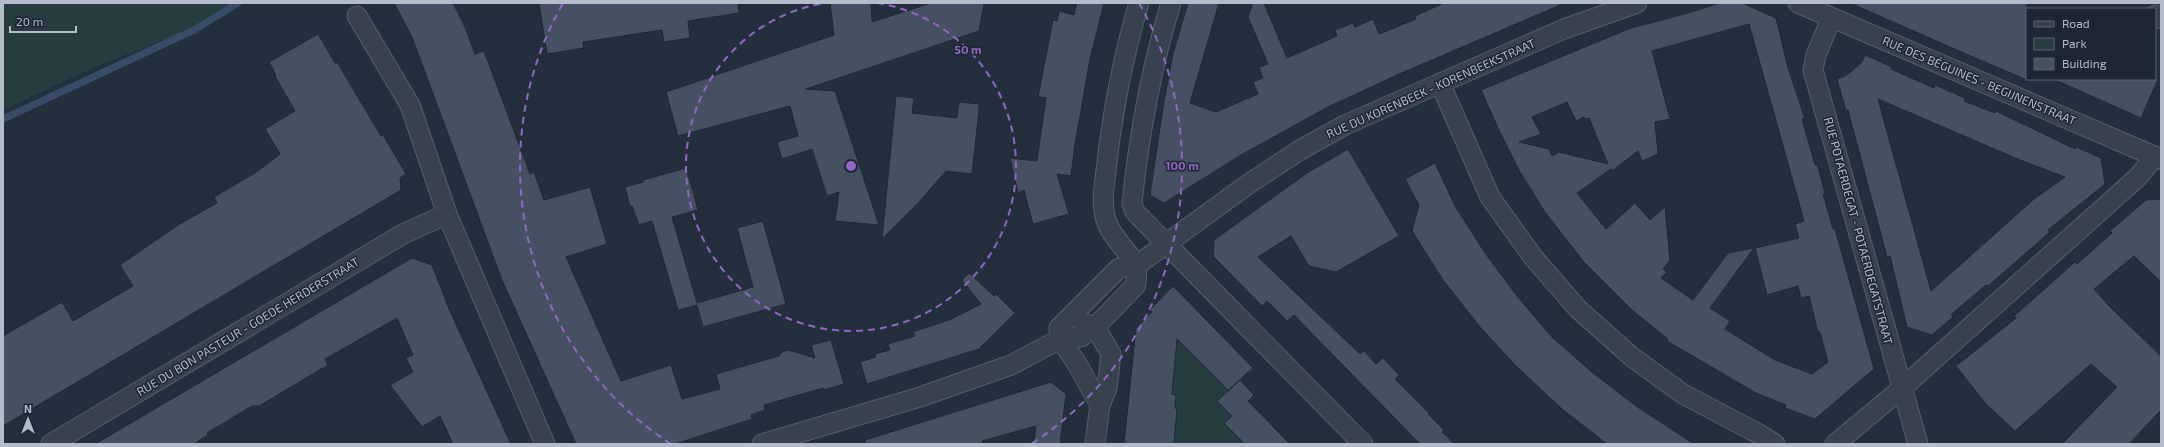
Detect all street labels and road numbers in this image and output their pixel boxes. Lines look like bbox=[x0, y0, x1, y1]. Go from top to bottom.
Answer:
street label: RUE DES BÉGUINES - BEGIJNENSTRAAT bbox=[1880, 33, 2078, 127]
street label: RUE DU KORENBEEK - KORENBEEKSTRAAT bbox=[1324, 35, 1537, 141]
street label: RUE POTAERDEGAT - POTAERDEGATSTRAAT bbox=[1822, 115, 1896, 346]
street label: RUE DU BON PASTEUR - GOEDE HERDERSTRAAT bbox=[134, 254, 361, 398]

